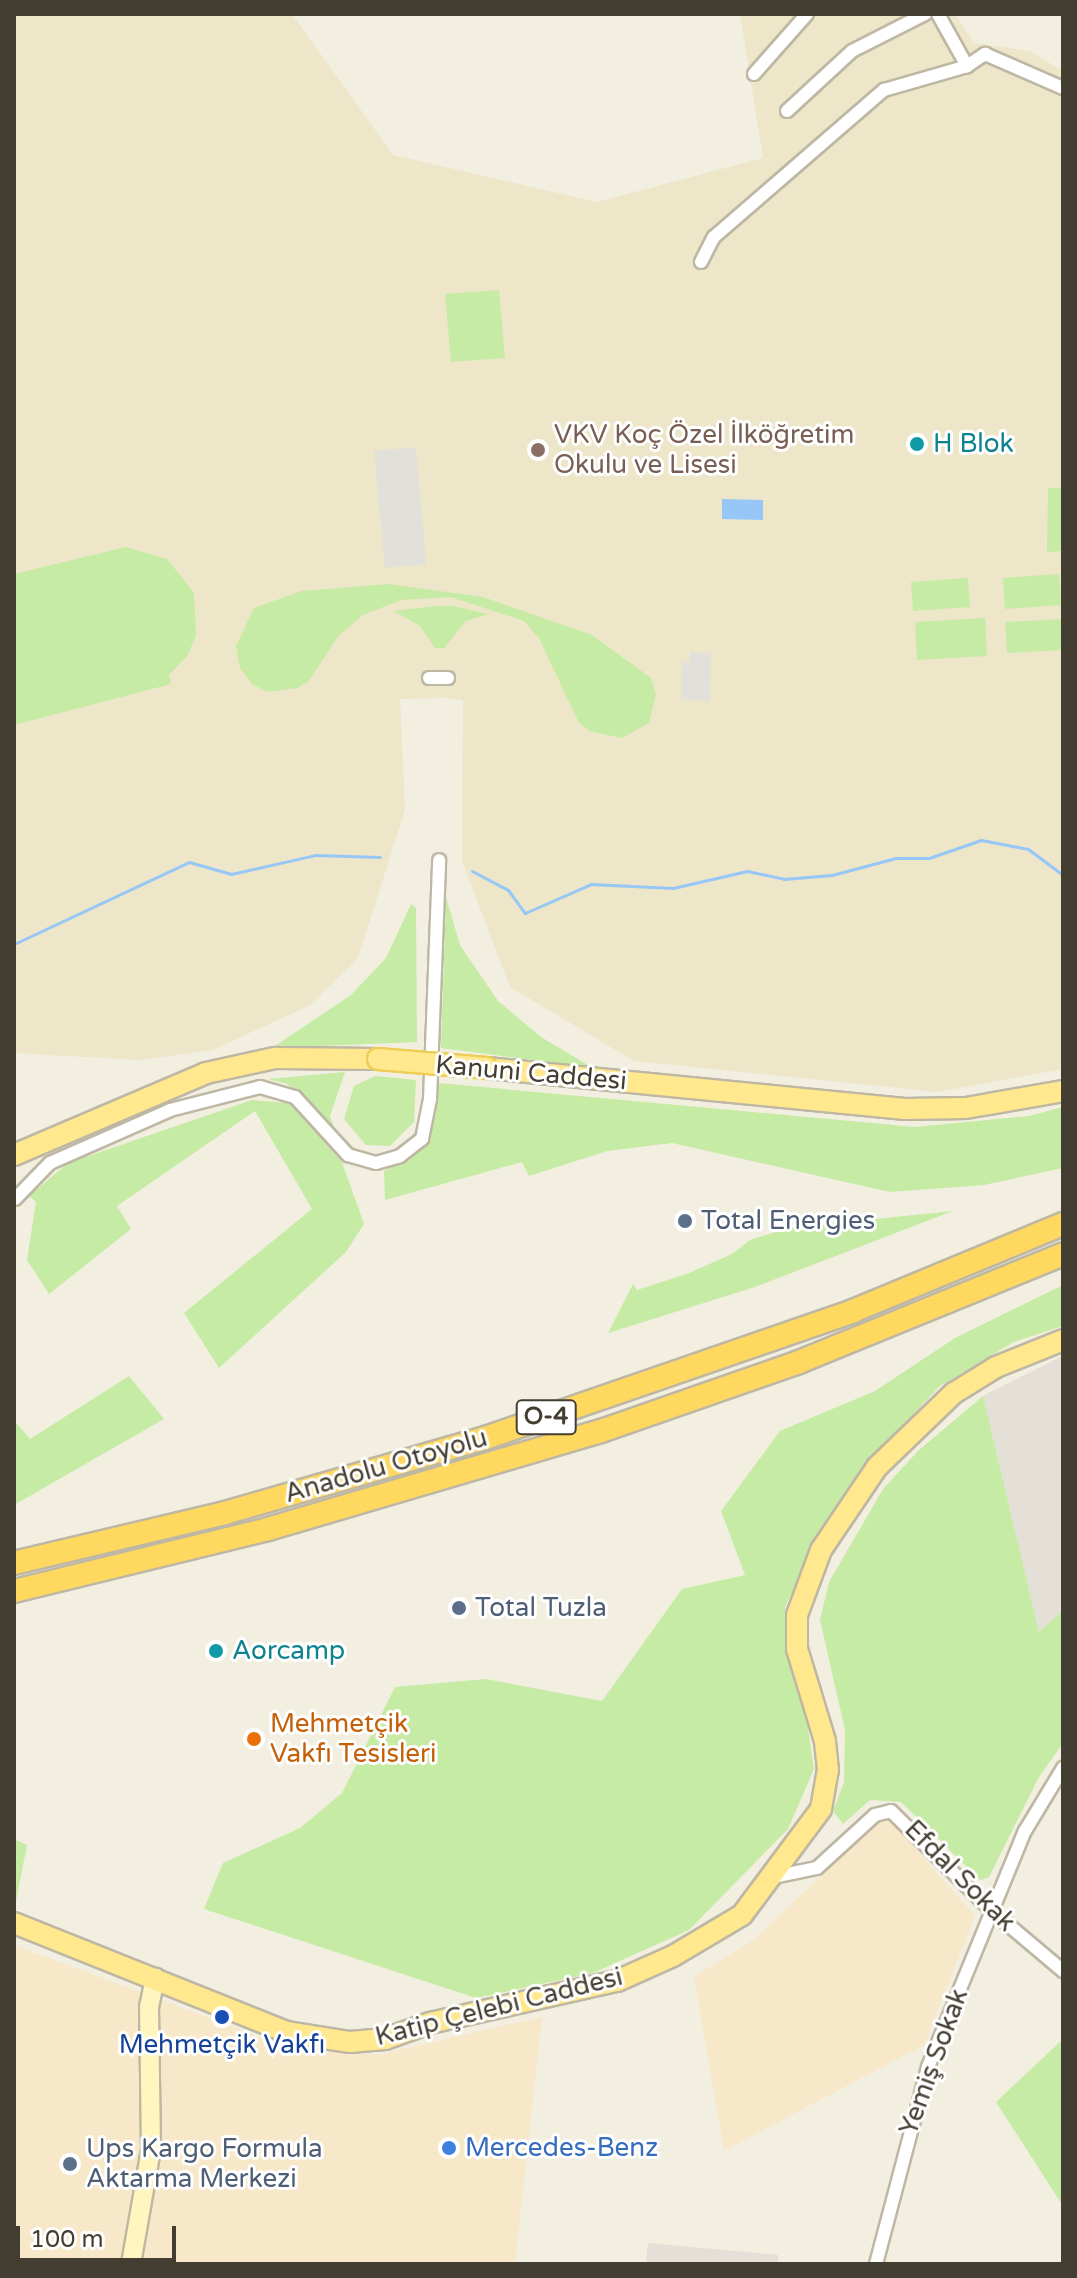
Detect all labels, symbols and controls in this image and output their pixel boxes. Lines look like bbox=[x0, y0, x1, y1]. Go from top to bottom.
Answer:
place label: VKV Koç Özel İlköğretim Okulu ve Lisesi bbox=[554, 419, 854, 480]
place label: H Blok bbox=[933, 428, 1014, 460]
marker: H Blok bbox=[908, 435, 926, 453]
marker: VKV Koç Özel İlköğretim Okulu ve Lisesi bbox=[529, 441, 547, 459]
street label: Kanuni Caddesi bbox=[434, 1049, 628, 1097]
place label: Total Energies bbox=[701, 1205, 875, 1237]
marker: Total Energies bbox=[676, 1212, 694, 1230]
road number: O-4 bbox=[514, 1397, 578, 1437]
street label: Anadolu Otoyolu bbox=[281, 1422, 491, 1510]
place label: Total Tuzla bbox=[475, 1592, 607, 1624]
marker: Total Tuzla bbox=[450, 1599, 468, 1617]
place label: Aorcamp bbox=[232, 1635, 345, 1667]
marker: Aorcamp bbox=[207, 1642, 225, 1660]
place label: Mehmetçik Vakfı Tesisleri bbox=[270, 1708, 437, 1770]
marker: Mehmetçik Vakfı Tesisleri bbox=[245, 1730, 263, 1748]
street label: Efdal Sokak bbox=[898, 1814, 1022, 1938]
street label: Katip Çelebi Caddesi bbox=[372, 1961, 626, 2053]
street label: Yemiş Sokak bbox=[893, 1985, 975, 2139]
marker: Mehmetçik Vakfı bbox=[213, 2008, 231, 2026]
place label: Mehmetçik Vakfı bbox=[119, 2029, 325, 2061]
place label: Mercedes-Benz bbox=[465, 2132, 658, 2164]
place label: Ups Kargo Formula Aktarma Merkezi bbox=[86, 2133, 323, 2194]
marker: Mercedes-Benz bbox=[440, 2139, 458, 2157]
marker: Ups Kargo Formula Aktarma Merkezi bbox=[61, 2155, 79, 2173]
scale bar bbox=[20, 2210, 180, 2260]
text: 100 m bbox=[30, 2225, 104, 2254]

